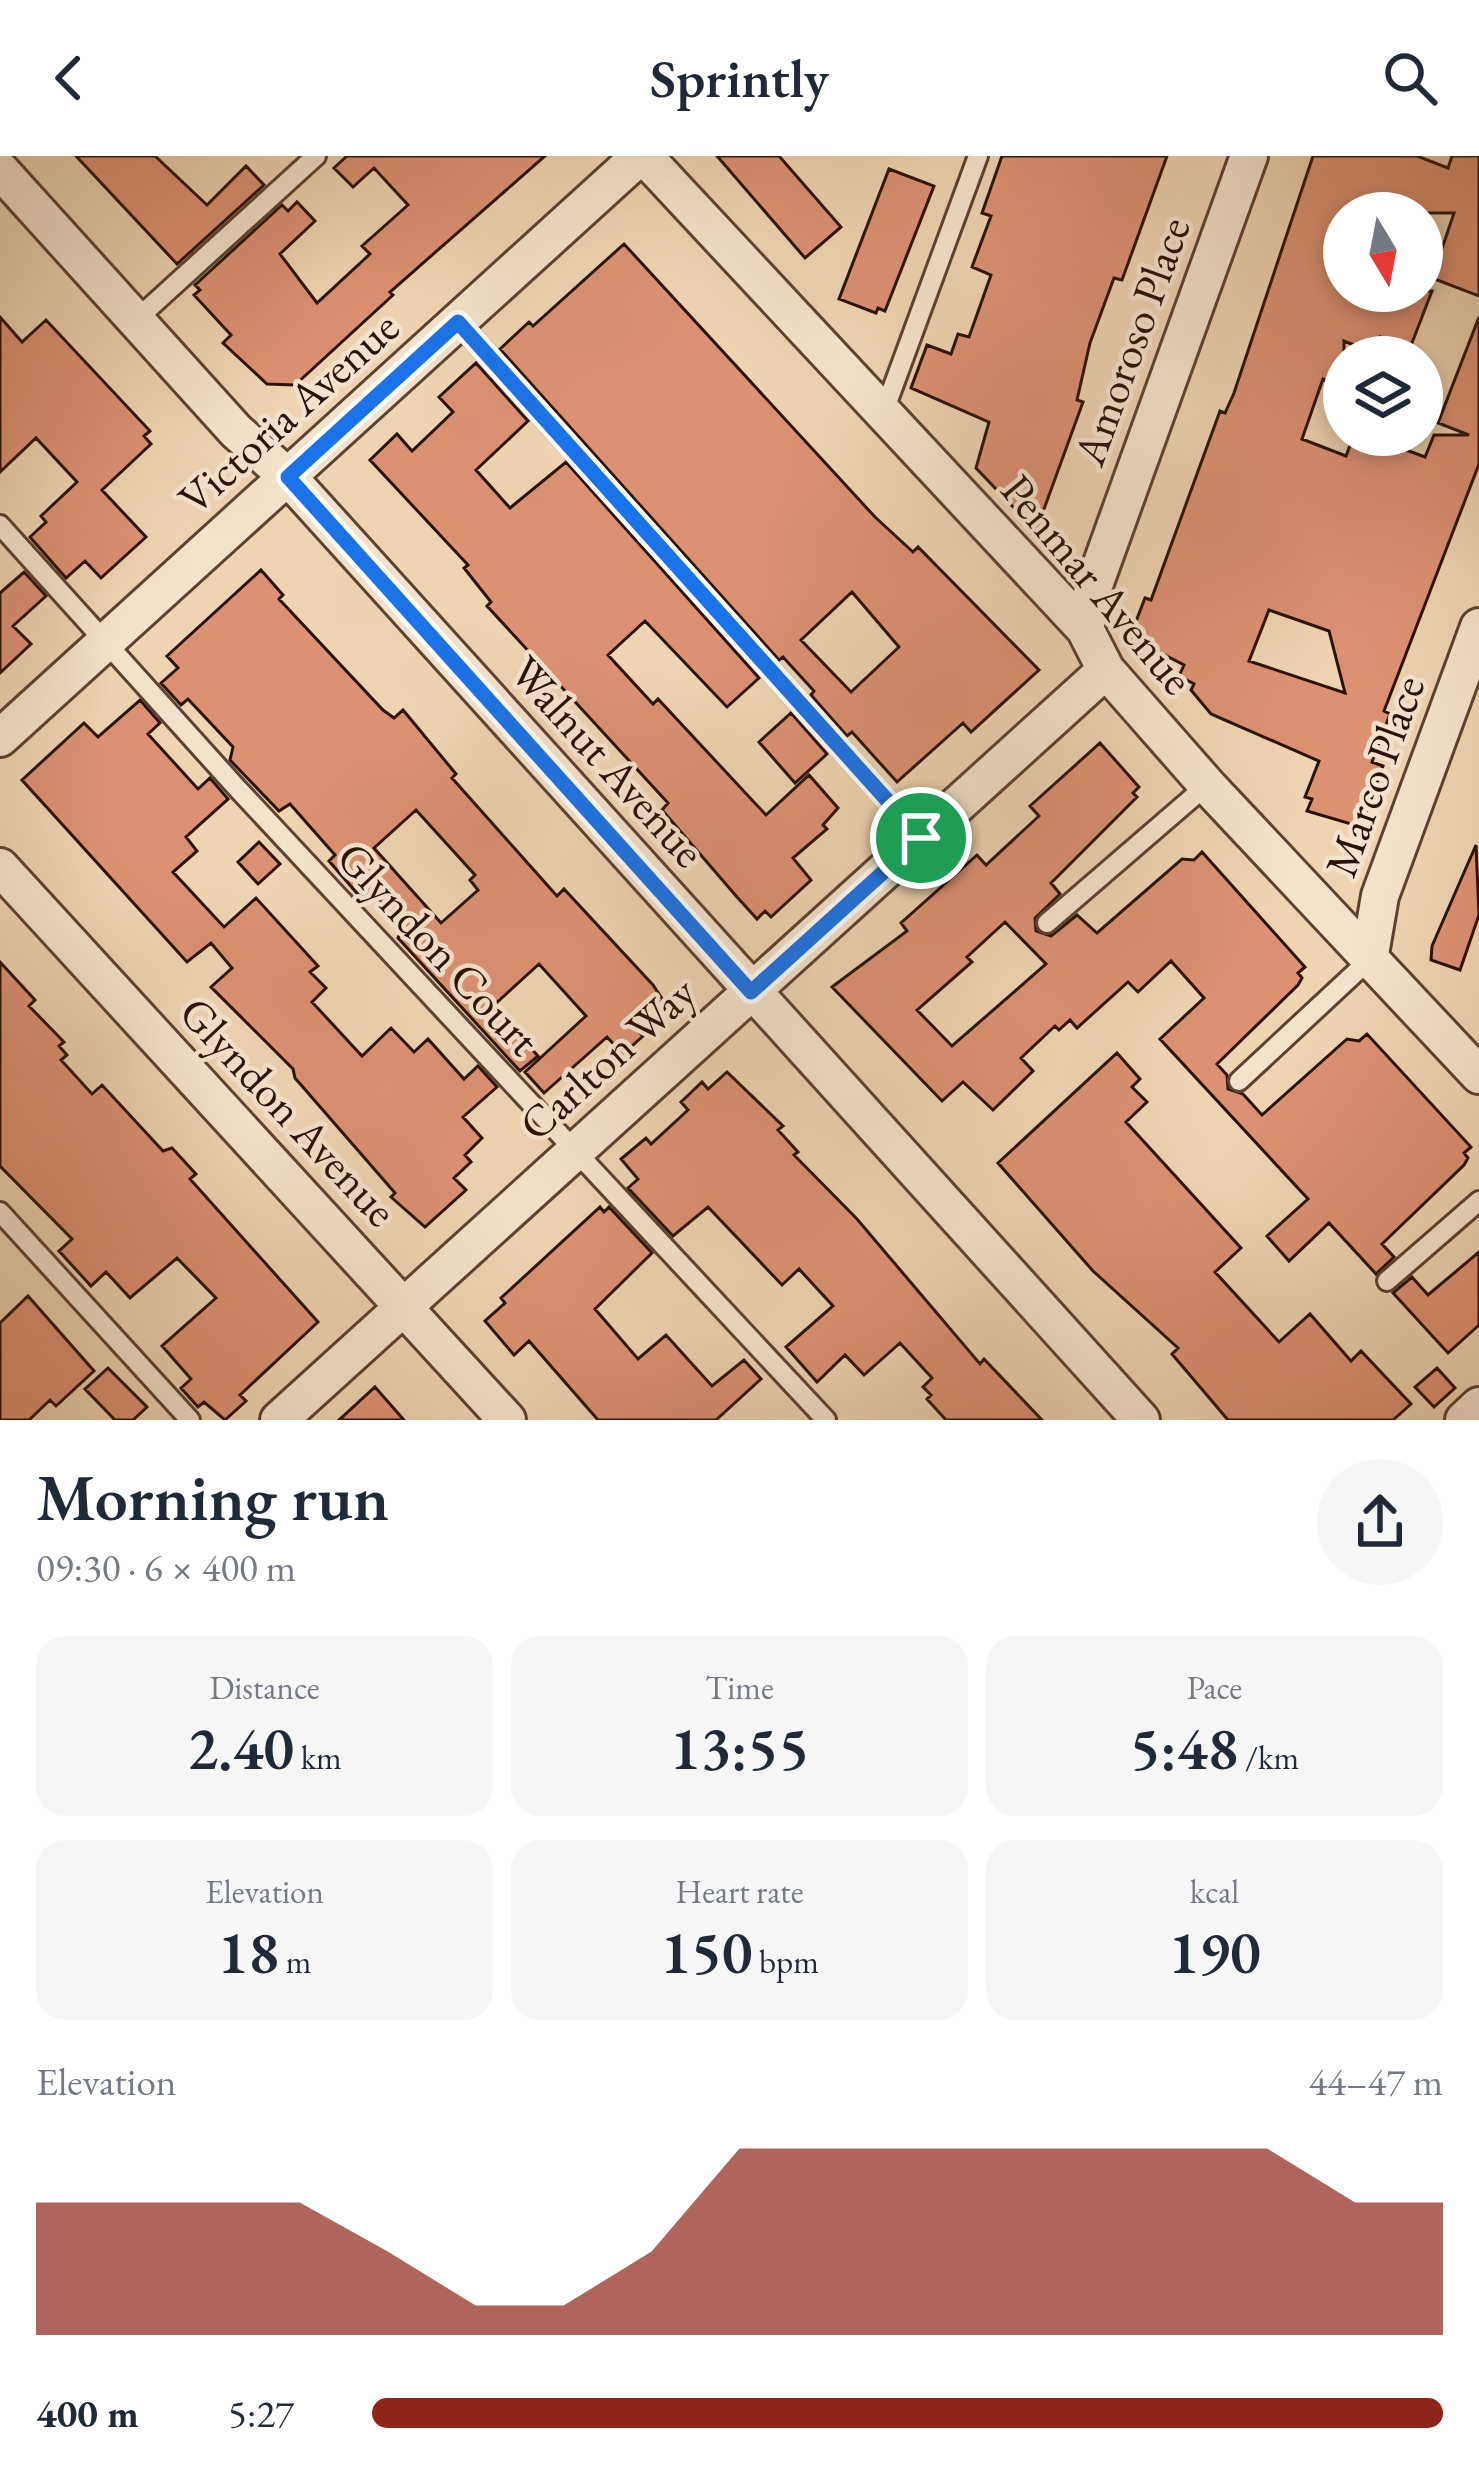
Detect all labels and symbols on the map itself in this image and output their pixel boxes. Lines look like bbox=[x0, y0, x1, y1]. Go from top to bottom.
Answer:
north arrow bbox=[1323, 192, 1443, 312]
street label: Amoroso Place bbox=[1059, 209, 1203, 474]
street label: Victoria Avenue bbox=[166, 298, 410, 526]
street label: Penmar Avenue bbox=[989, 462, 1207, 706]
street label: Walnut Avenue bbox=[498, 643, 718, 879]
street label: Marco Place bbox=[1311, 667, 1437, 885]
pin bbox=[870, 787, 972, 889]
street label: Glyndon Court bbox=[325, 829, 553, 1067]
street label: Carlton Way bbox=[506, 963, 708, 1153]
street label: Glyndon Avenue bbox=[168, 984, 410, 1238]

